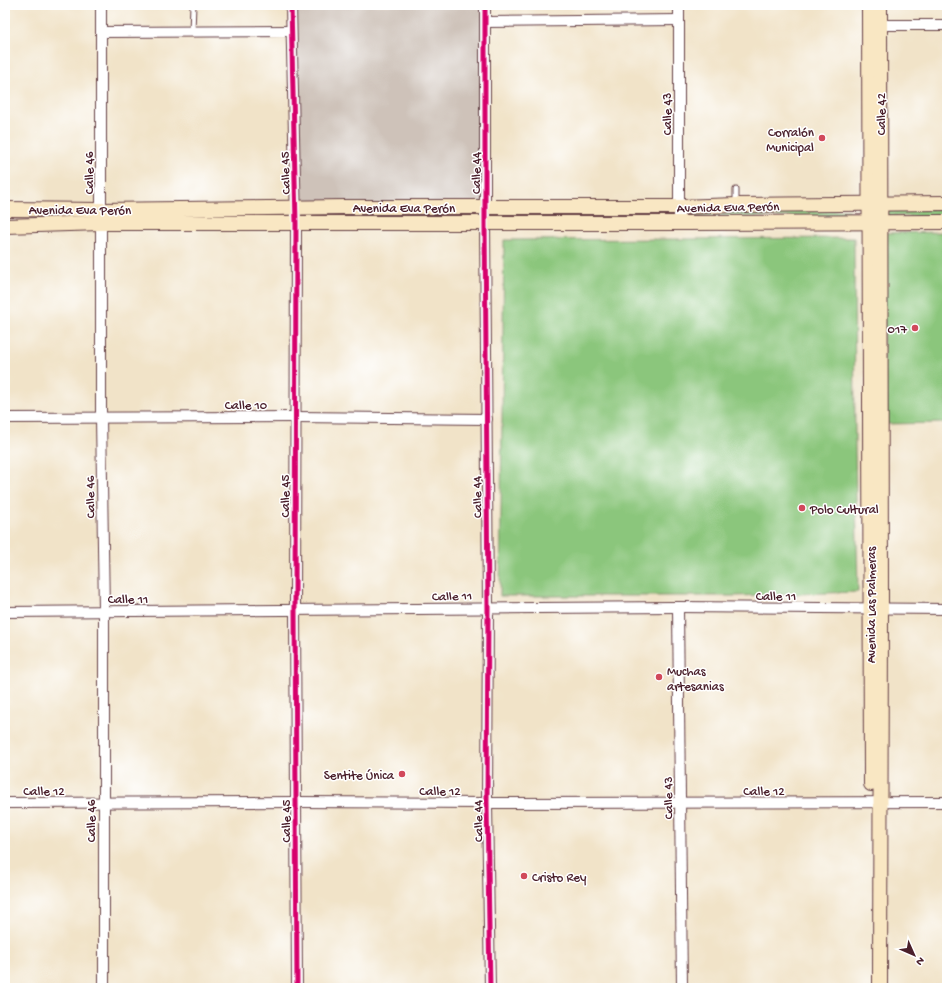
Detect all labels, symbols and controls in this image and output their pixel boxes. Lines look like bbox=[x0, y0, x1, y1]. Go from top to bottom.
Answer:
street label: Calle 43 bbox=[661, 92, 676, 135]
street label: Calle 42 bbox=[875, 92, 890, 135]
place label: Corralón Municipal bbox=[766, 126, 815, 156]
marker: Corralón Municipal bbox=[817, 133, 827, 143]
street label: Calle 46 bbox=[83, 151, 98, 194]
street label: Calle 45 bbox=[278, 151, 295, 195]
street label: Calle 44 bbox=[470, 152, 485, 194]
street label: Avenida Eva Perón bbox=[677, 200, 780, 217]
street label: Avenida Eva Perón bbox=[353, 202, 456, 217]
street label: Avenida Eva Perón bbox=[29, 204, 132, 219]
place label: 017 bbox=[888, 323, 908, 338]
marker: 017 bbox=[910, 323, 920, 333]
street label: Calle 10 bbox=[225, 399, 268, 414]
street label: Calle 45 bbox=[279, 474, 294, 517]
street label: Calle 46 bbox=[84, 475, 99, 518]
street label: Calle 44 bbox=[471, 476, 486, 518]
marker: Polo Cultural bbox=[797, 503, 807, 513]
place label: Polo Cultural bbox=[809, 503, 879, 518]
street label: Avenida Las Palmeras bbox=[865, 545, 880, 663]
street label: Calle 11 bbox=[432, 590, 472, 605]
street label: Calle 11 bbox=[756, 590, 796, 605]
street label: Calle 11 bbox=[108, 593, 148, 608]
place label: Muchas artesanias bbox=[667, 665, 725, 695]
marker: Muchas artesanias bbox=[654, 672, 664, 682]
place label: Sentite Única bbox=[324, 769, 395, 784]
marker: Sentite Única bbox=[397, 769, 407, 779]
street label: Calle 43 bbox=[662, 776, 677, 819]
street label: Calle 12 bbox=[23, 785, 65, 800]
street label: Calle 12 bbox=[419, 785, 461, 800]
street label: Calle 12 bbox=[743, 785, 785, 800]
street label: Calle 46 bbox=[85, 799, 100, 842]
street label: Calle 45 bbox=[280, 799, 295, 842]
street label: Calle 44 bbox=[472, 800, 487, 842]
marker: Cristo Rey bbox=[519, 871, 529, 881]
place label: Cristo Rey bbox=[532, 871, 587, 886]
north arrow bbox=[894, 935, 934, 975]
text: N bbox=[913, 954, 926, 967]

